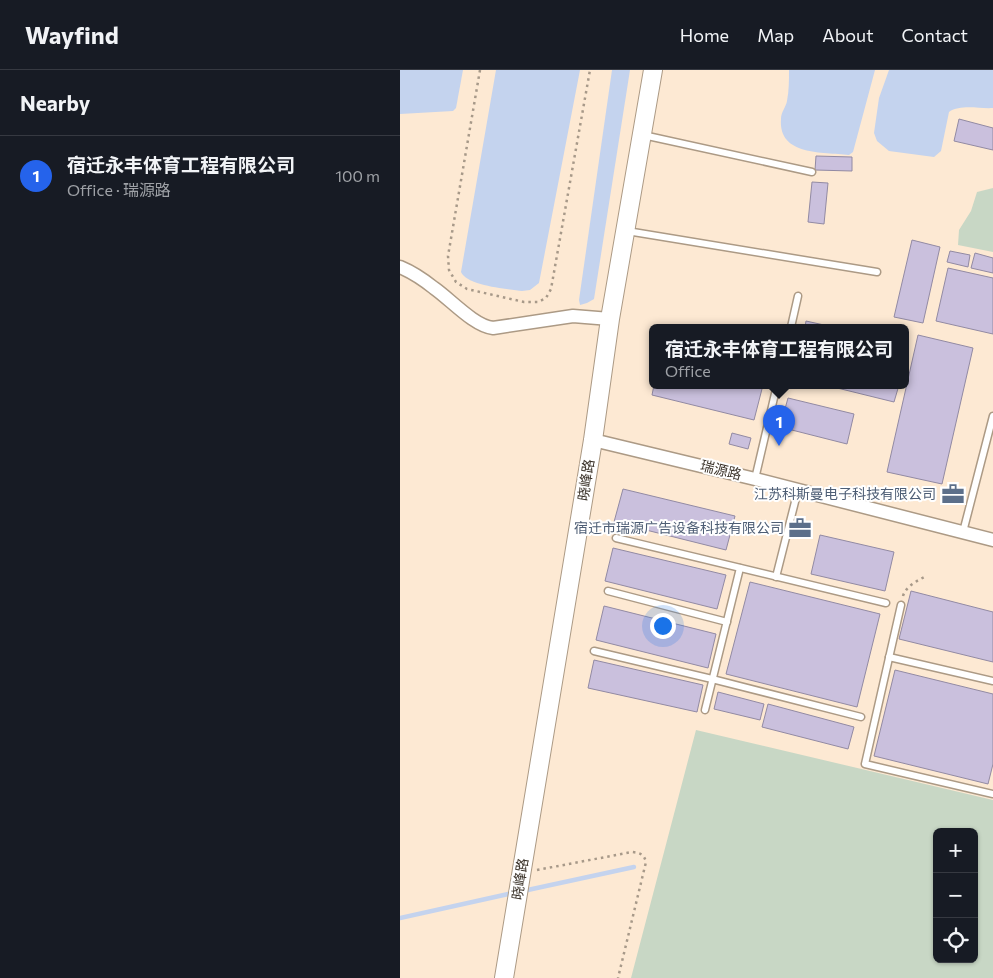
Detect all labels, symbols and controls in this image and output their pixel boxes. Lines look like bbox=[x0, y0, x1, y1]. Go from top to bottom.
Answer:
text: Wayfind bbox=[25, 20, 119, 49]
text: Home bbox=[680, 24, 729, 46]
text: Map bbox=[757, 24, 794, 46]
text: About bbox=[822, 24, 874, 46]
text: Contact bbox=[902, 24, 968, 46]
text: Nearby bbox=[20, 90, 90, 115]
text: 宿迁永丰体育工程有限公司 bbox=[67, 153, 295, 176]
text: 1 bbox=[32, 166, 40, 185]
text: 100 m bbox=[335, 166, 380, 185]
text: Office · 瑞源路 bbox=[67, 180, 171, 199]
popup bbox=[649, 324, 909, 389]
text: 宿迁永丰体育工程有限公司 bbox=[665, 337, 893, 360]
text: Office bbox=[665, 361, 711, 380]
pin: 1 bbox=[763, 405, 795, 446]
street label: 瑞源路 bbox=[699, 456, 744, 483]
street label: 晓峰路 bbox=[574, 458, 597, 502]
office icon: 江苏科斯曼电子科技有限公司 bbox=[940, 481, 966, 507]
place label: 江苏科斯曼电子科技有限公司 bbox=[754, 485, 936, 502]
office icon: 宿迁市瑞源广告设备科技有限公司 bbox=[787, 515, 813, 541]
place label: 宿迁市瑞源广告设备科技有限公司 bbox=[574, 519, 784, 536]
your location bbox=[650, 613, 676, 639]
map controls bbox=[933, 828, 978, 963]
button: + bbox=[933, 828, 978, 873]
street label: 晓峰路 bbox=[508, 857, 531, 901]
button: − bbox=[933, 873, 978, 918]
button: locate bbox=[933, 918, 978, 963]

